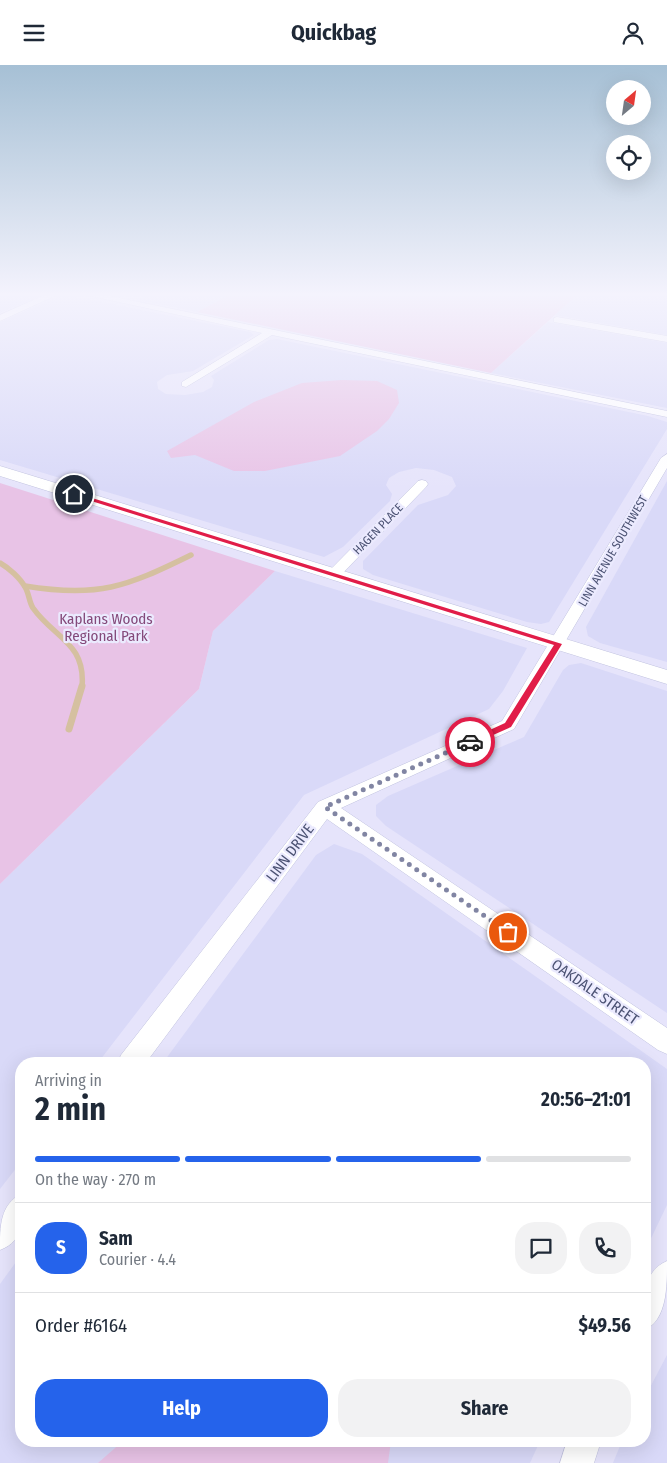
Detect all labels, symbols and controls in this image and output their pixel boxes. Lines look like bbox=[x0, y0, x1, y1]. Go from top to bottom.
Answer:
icon: menu bbox=[20, 19, 48, 47]
text: Quickbag bbox=[291, 19, 376, 46]
icon: person bbox=[619, 19, 647, 47]
north arrow bbox=[606, 80, 651, 125]
map controls bbox=[606, 80, 651, 180]
button: locate bbox=[606, 135, 651, 180]
pin bbox=[53, 473, 95, 515]
icon: home bbox=[60, 480, 88, 508]
street label: LINN AVENUE SOUTHWEST bbox=[576, 493, 651, 609]
street label: HAGEN PLACE bbox=[350, 500, 406, 557]
park label: Kaplans Woods Regional Park bbox=[59, 610, 153, 645]
courier bbox=[445, 717, 495, 767]
icon: car bbox=[456, 728, 484, 756]
street label: LINN DRIVE bbox=[262, 821, 318, 885]
pin bbox=[487, 911, 529, 953]
icon: bag bbox=[494, 918, 522, 946]
street label: OAKDALE STREET bbox=[548, 955, 642, 1029]
text: Arriving in bbox=[35, 1071, 102, 1090]
text: 20:56–21:01 bbox=[541, 1088, 631, 1111]
text: 2 min bbox=[35, 1090, 106, 1128]
text: On the way · 270 m bbox=[35, 1170, 156, 1189]
button: chat bbox=[515, 1222, 567, 1274]
button: phone bbox=[579, 1222, 631, 1274]
text: Sam bbox=[99, 1227, 133, 1250]
text: S bbox=[56, 1236, 66, 1259]
text: Courier · 4.4 bbox=[99, 1250, 176, 1269]
text: Order #6164 bbox=[35, 1314, 127, 1337]
text: $49.56 bbox=[578, 1314, 631, 1337]
button: Help bbox=[35, 1379, 328, 1437]
button: Share bbox=[338, 1379, 631, 1437]

